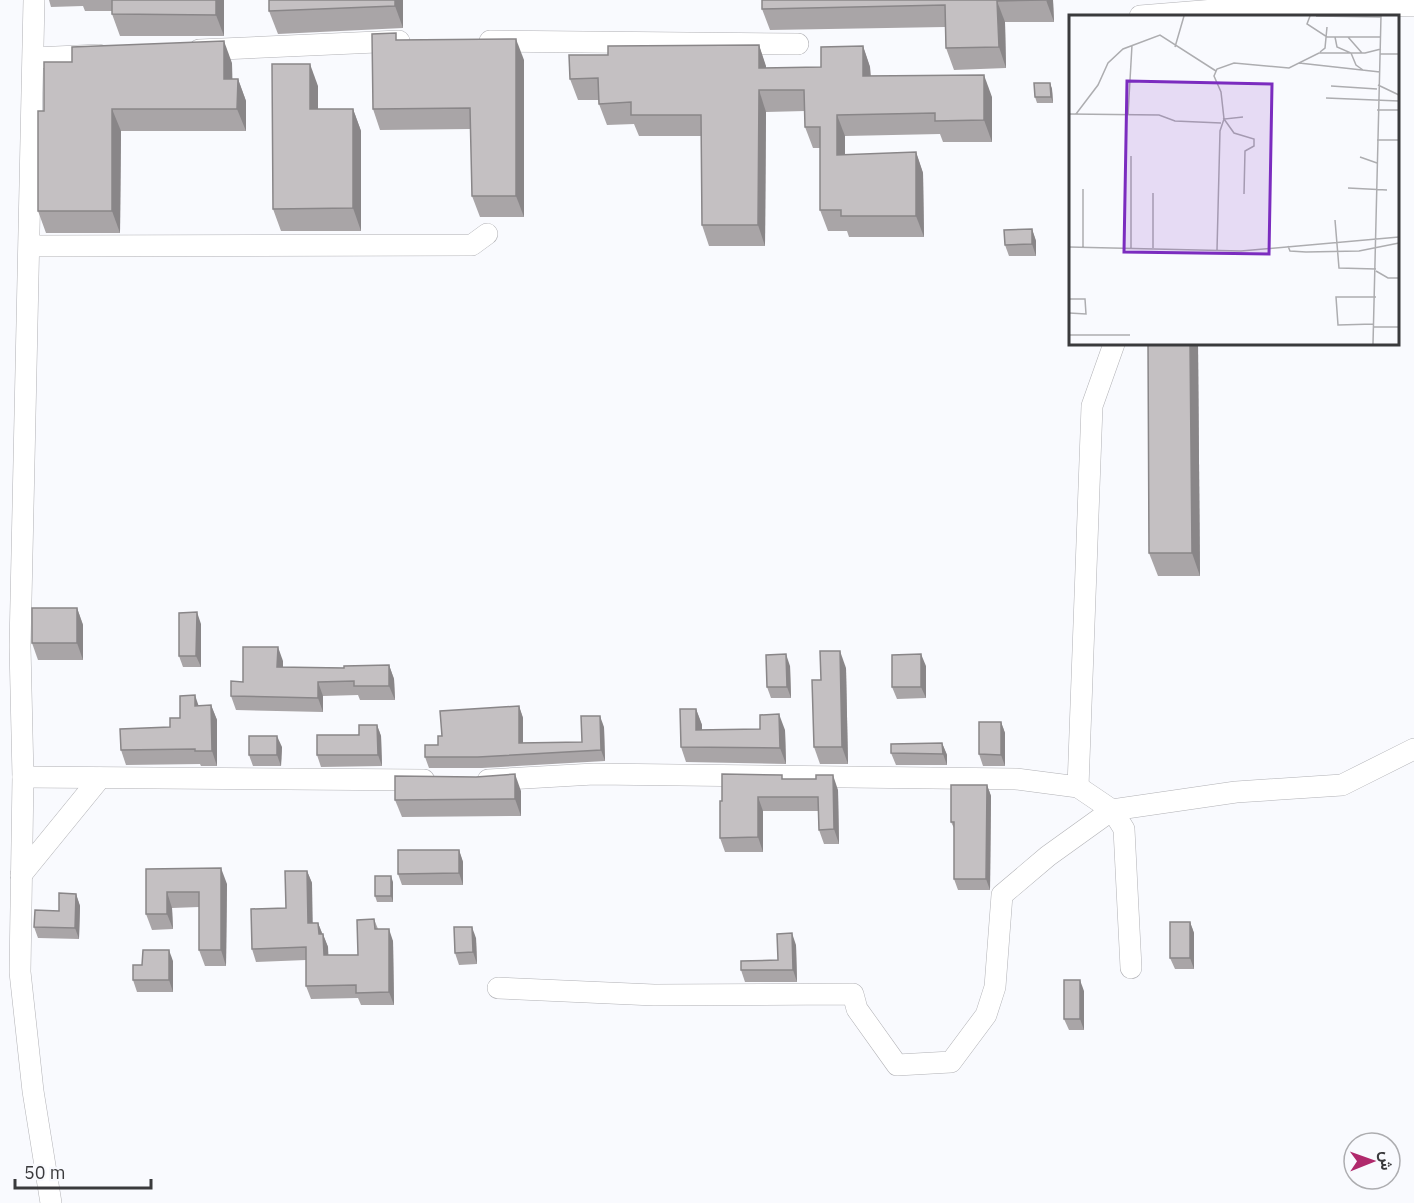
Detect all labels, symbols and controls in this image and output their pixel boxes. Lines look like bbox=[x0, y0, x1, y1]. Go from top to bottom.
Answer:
inset map bbox=[1069, 15, 1399, 345]
north arrow bbox=[1342, 1131, 1402, 1191]
text: ش bbox=[1377, 1151, 1397, 1171]
scale bar bbox=[15, 1152, 152, 1190]
text: 50 m bbox=[24, 1161, 66, 1184]

